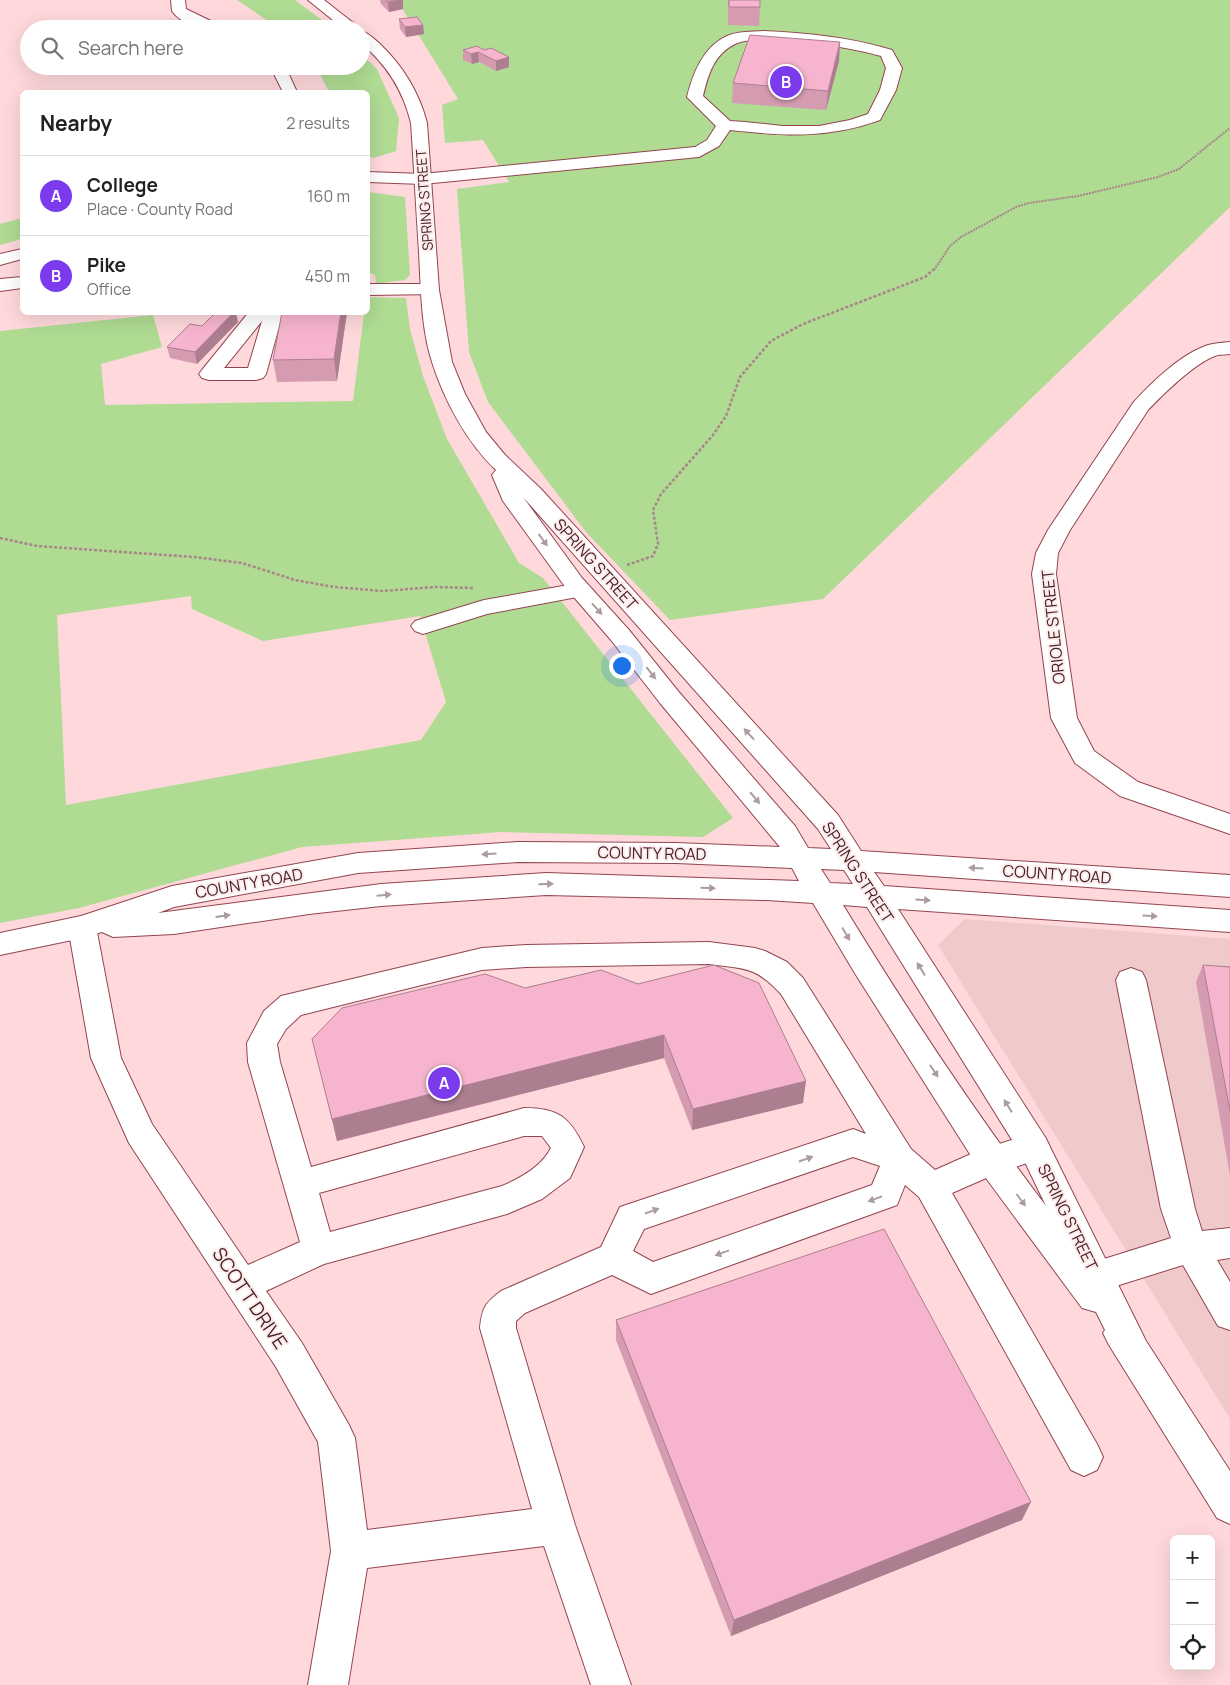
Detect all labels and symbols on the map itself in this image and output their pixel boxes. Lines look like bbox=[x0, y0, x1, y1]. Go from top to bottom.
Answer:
pin: B bbox=[770, 63, 802, 101]
street label: SPRING STREET bbox=[411, 148, 437, 251]
street label: SPRING STREET bbox=[549, 514, 643, 615]
one-way arrow bbox=[538, 533, 548, 547]
street label: ORIOLE STREET bbox=[1036, 568, 1070, 685]
one-way arrow bbox=[591, 603, 603, 615]
your location bbox=[609, 653, 635, 679]
one-way arrow bbox=[645, 666, 656, 679]
one-way arrow bbox=[743, 728, 755, 740]
one-way arrow bbox=[749, 791, 761, 803]
street label: SPRING STREET bbox=[817, 817, 899, 927]
street label: COUNTY ROAD bbox=[597, 841, 707, 865]
one-way arrow bbox=[481, 850, 497, 858]
street label: COUNTY ROAD bbox=[1002, 859, 1112, 889]
street label: COUNTY ROAD bbox=[193, 863, 305, 903]
one-way arrow bbox=[968, 864, 984, 872]
one-way arrow bbox=[538, 880, 554, 888]
one-way arrow bbox=[701, 884, 717, 892]
one-way arrow bbox=[376, 891, 392, 899]
one-way arrow bbox=[915, 896, 931, 904]
one-way arrow bbox=[215, 912, 231, 920]
one-way arrow bbox=[1142, 912, 1158, 920]
one-way arrow bbox=[842, 928, 851, 941]
one-way arrow bbox=[916, 962, 925, 975]
pin: A bbox=[428, 1064, 460, 1102]
one-way arrow bbox=[929, 1065, 939, 1078]
one-way arrow bbox=[1003, 1100, 1012, 1113]
one-way arrow bbox=[799, 1155, 814, 1163]
street label: SPRING STREET bbox=[1033, 1160, 1104, 1274]
one-way arrow bbox=[1016, 1193, 1026, 1207]
one-way arrow bbox=[867, 1195, 882, 1203]
one-way arrow bbox=[645, 1207, 660, 1214]
street label: SCOTT DRIVE bbox=[206, 1242, 294, 1354]
one-way arrow bbox=[714, 1249, 729, 1257]

